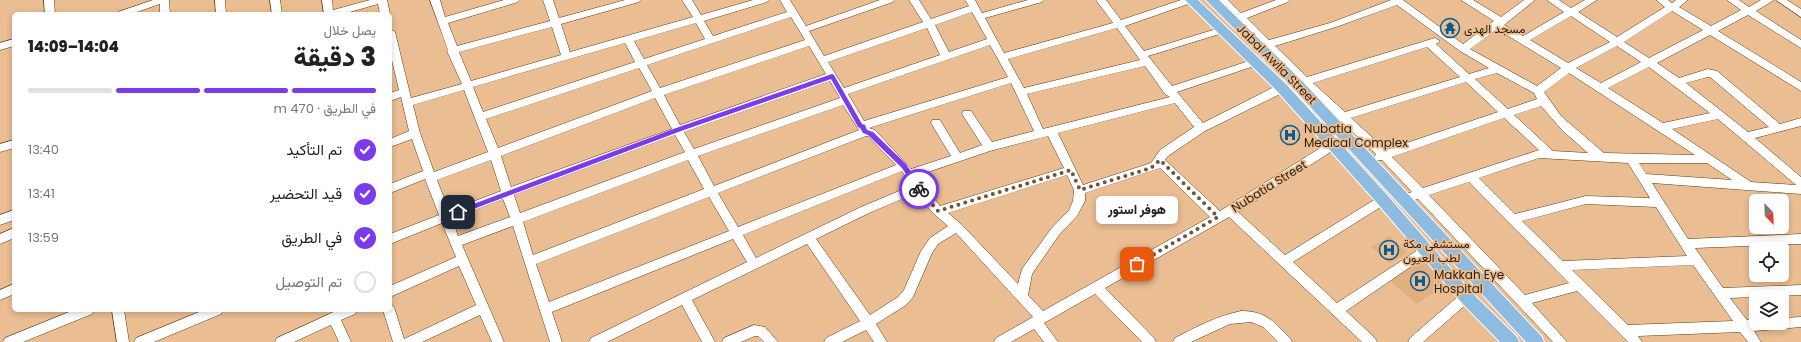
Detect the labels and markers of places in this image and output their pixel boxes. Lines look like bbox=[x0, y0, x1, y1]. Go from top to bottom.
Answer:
temple icon: مسجد الهدى bbox=[1439, 17, 1461, 39]
place label: مسجد الهدى bbox=[1464, 20, 1525, 37]
place label: Nubatia Medical Complex bbox=[1304, 120, 1408, 151]
hospital icon: Nubatia Medical Complex bbox=[1279, 124, 1301, 146]
pin bbox=[441, 195, 475, 229]
callout: هوفر استور bbox=[1096, 196, 1178, 224]
place label: مستشفى مكة لطب العيون bbox=[1403, 235, 1470, 266]
hospital icon: مستشفى مكة لطب العيون bbox=[1378, 239, 1400, 261]
pin bbox=[1120, 247, 1154, 281]
place label: Makkah Eye Hospital bbox=[1434, 266, 1504, 297]
hospital icon: Makkah Eye Hospital bbox=[1409, 270, 1431, 292]

